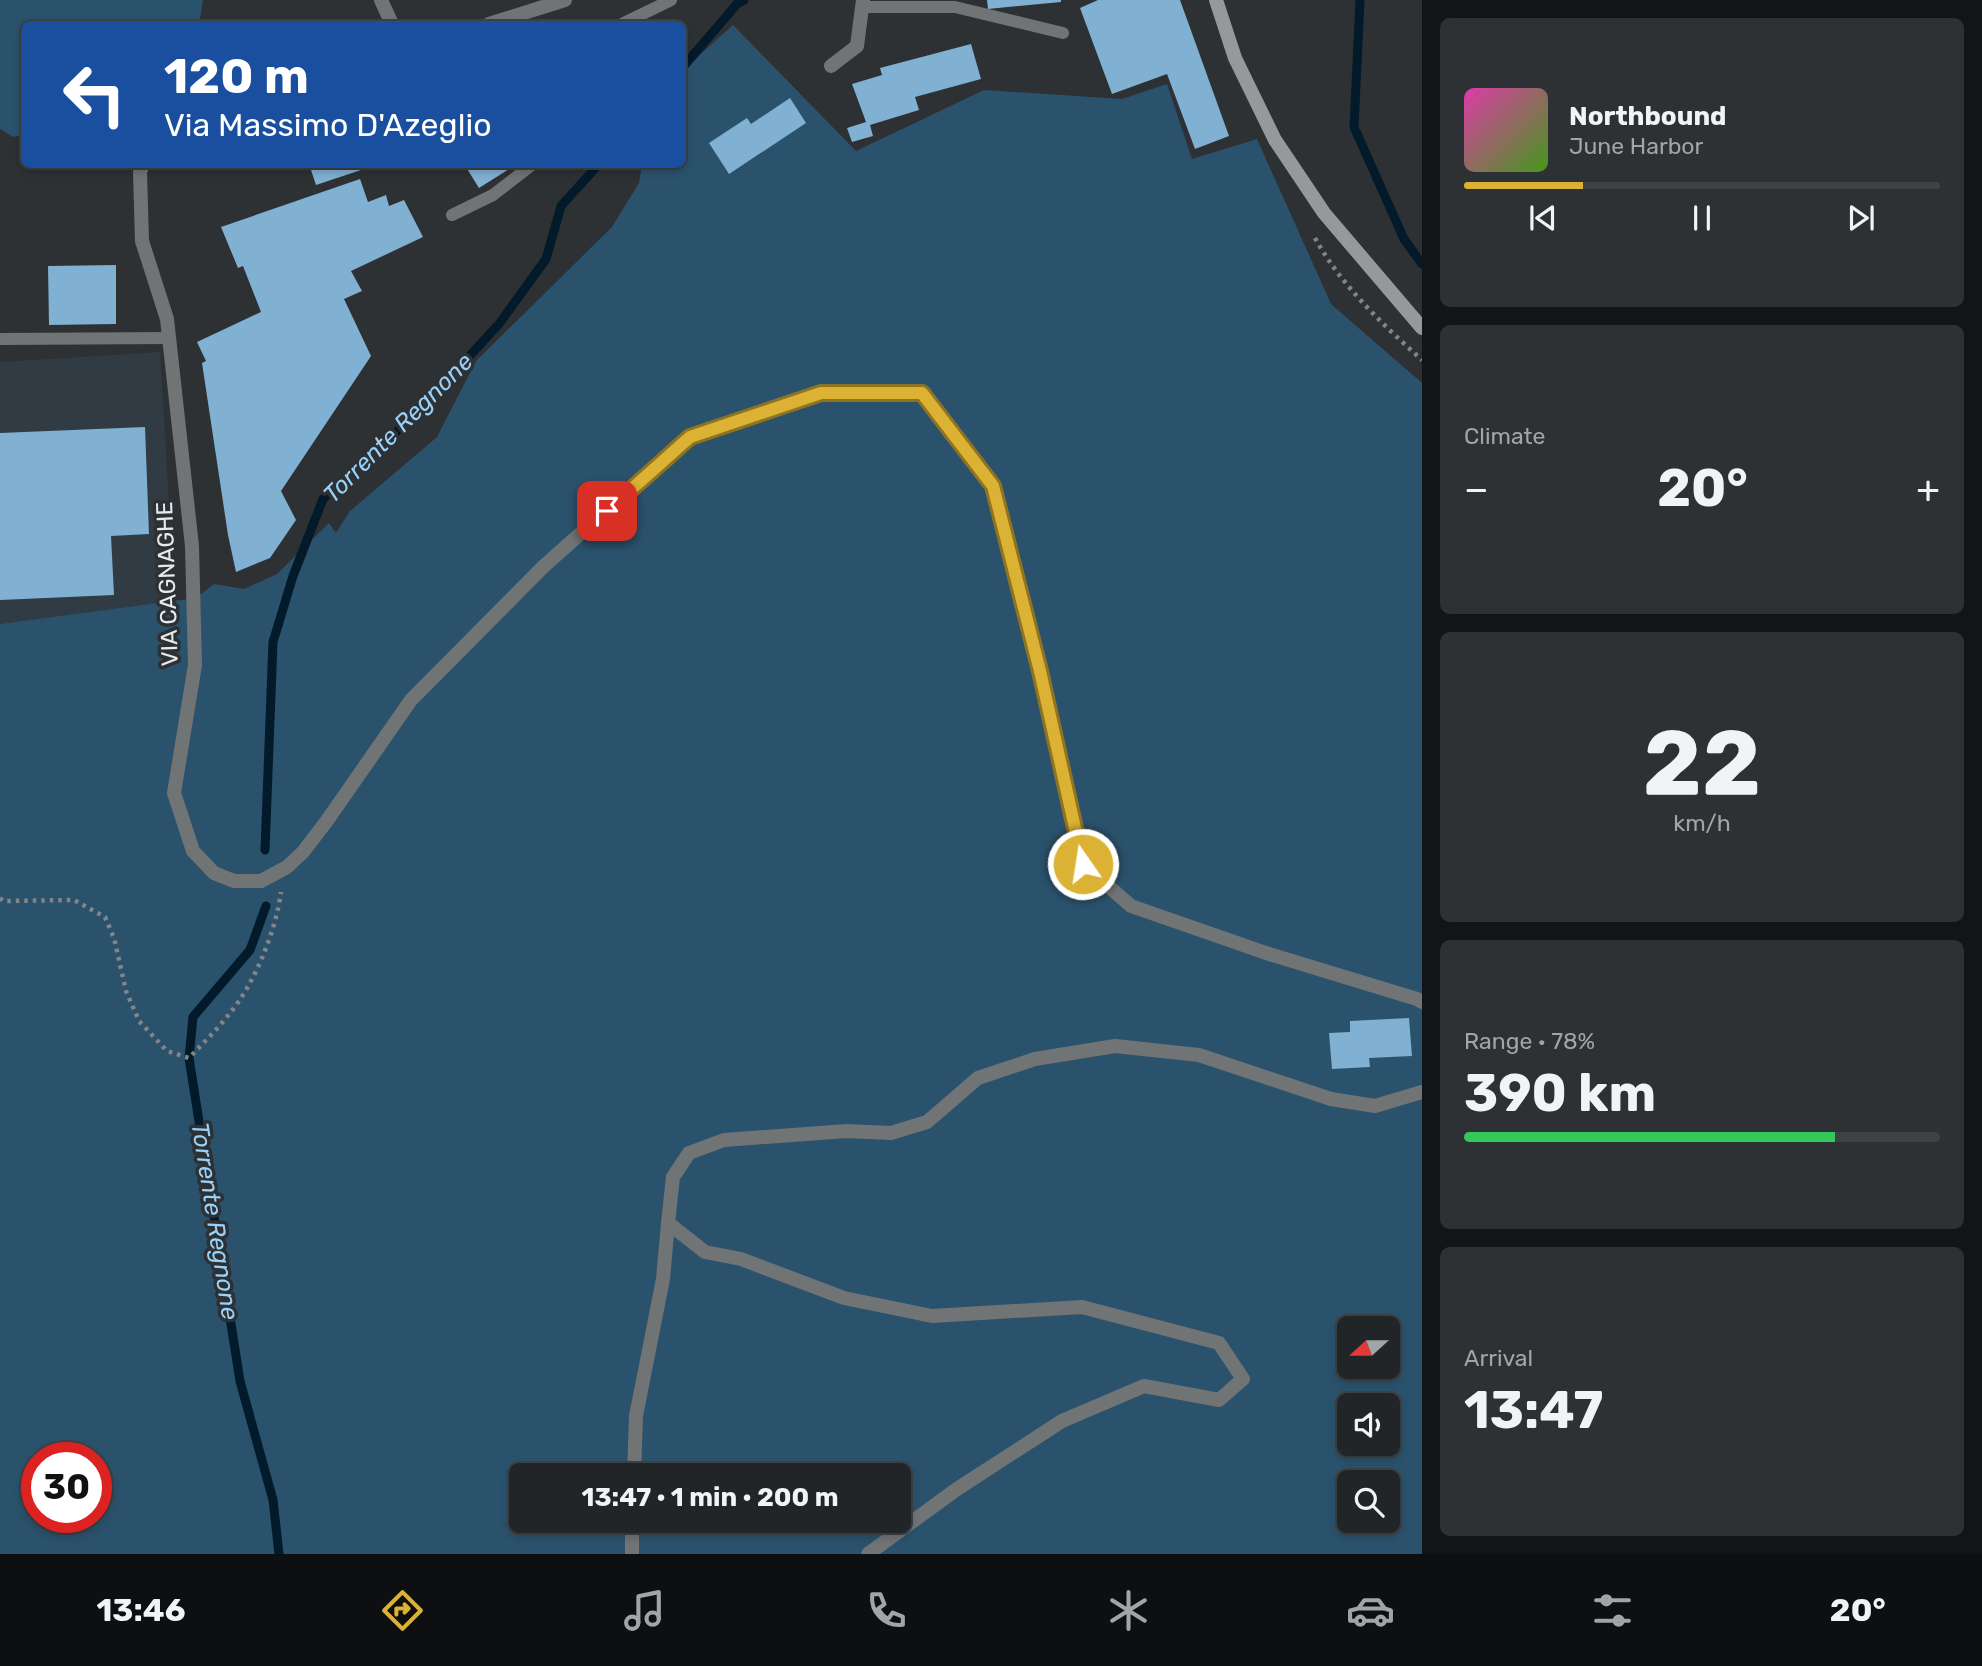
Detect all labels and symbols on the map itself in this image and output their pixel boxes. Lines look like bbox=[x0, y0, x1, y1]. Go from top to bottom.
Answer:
water label: Torrente Regnone bbox=[318, 348, 478, 508]
pin bbox=[577, 481, 637, 541]
street label: VIA CAGNAGHE bbox=[150, 501, 184, 667]
position arrow bbox=[1046, 827, 1120, 901]
water label: Torrente Regnone bbox=[186, 1120, 244, 1322]
north arrow bbox=[1337, 1316, 1400, 1379]
speed limit sign: 30 bbox=[21, 1442, 112, 1533]

